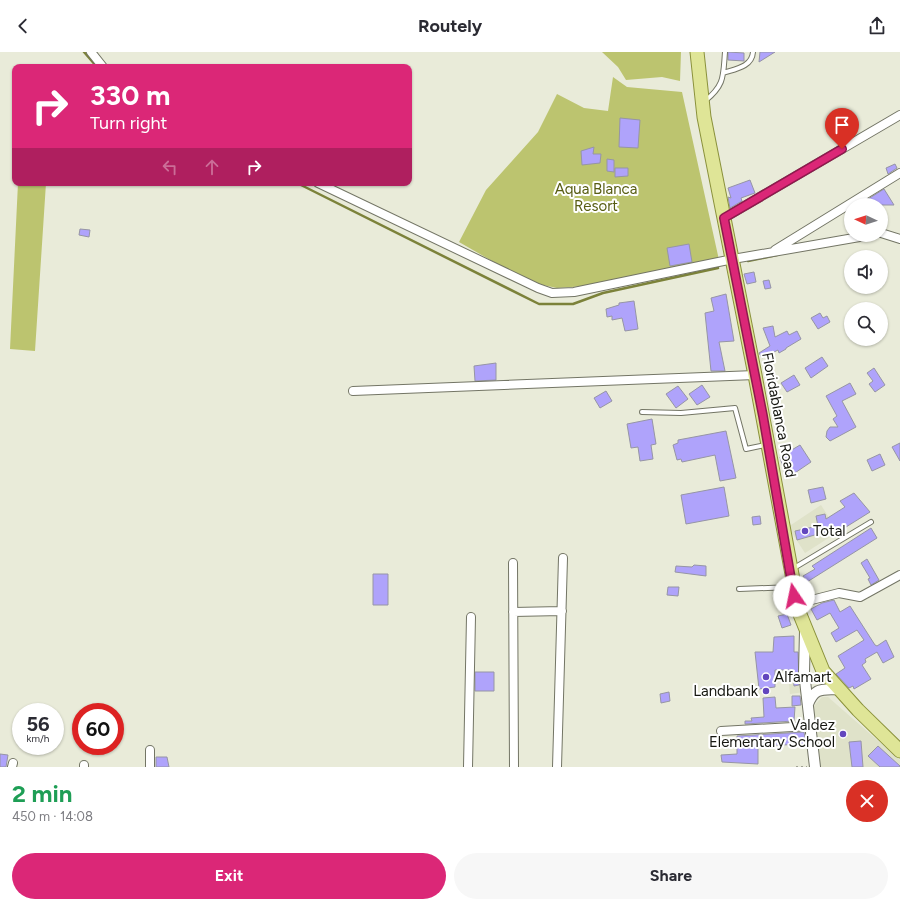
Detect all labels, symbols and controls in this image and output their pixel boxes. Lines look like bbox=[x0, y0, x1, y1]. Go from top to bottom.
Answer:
icon: back bbox=[12, 15, 34, 37]
text: Routely bbox=[418, 15, 482, 37]
icon: share bbox=[866, 15, 888, 37]
text: 330 m bbox=[90, 78, 170, 112]
icon: right bbox=[24, 80, 76, 132]
pin bbox=[825, 108, 859, 149]
text: Turn right bbox=[90, 112, 167, 134]
icon: arrive bbox=[831, 114, 853, 136]
icon: left bbox=[159, 156, 181, 178]
icon: ahead bbox=[201, 156, 223, 178]
icon: right bbox=[243, 156, 265, 178]
park label: Aqua Blanca Resort bbox=[555, 180, 637, 215]
north arrow bbox=[844, 198, 888, 242]
map controls bbox=[844, 198, 888, 346]
button: sound bbox=[844, 250, 888, 294]
button: search bbox=[844, 302, 888, 346]
street label: Floridablanca Road bbox=[758, 351, 800, 479]
place label: Total bbox=[813, 522, 846, 540]
marker: Total bbox=[800, 526, 810, 536]
position arrow bbox=[773, 575, 815, 617]
place label: Alfamart bbox=[774, 668, 832, 686]
marker: Alfamart bbox=[761, 672, 771, 682]
place label: Landbank bbox=[693, 682, 759, 700]
marker: Landbank bbox=[761, 686, 771, 696]
speed limit sign: 60 bbox=[72, 703, 124, 755]
text: 56 bbox=[26, 712, 50, 736]
place label: Valdez Elementary School bbox=[709, 716, 835, 751]
marker: Valdez Elementary School bbox=[838, 729, 848, 739]
text: km/h bbox=[27, 732, 49, 745]
text: 2 min bbox=[12, 779, 72, 808]
button: close bbox=[846, 780, 888, 822]
text: 450 m · 14:08 bbox=[12, 809, 93, 824]
button: Exit bbox=[12, 853, 446, 899]
button: Share bbox=[454, 853, 888, 899]

